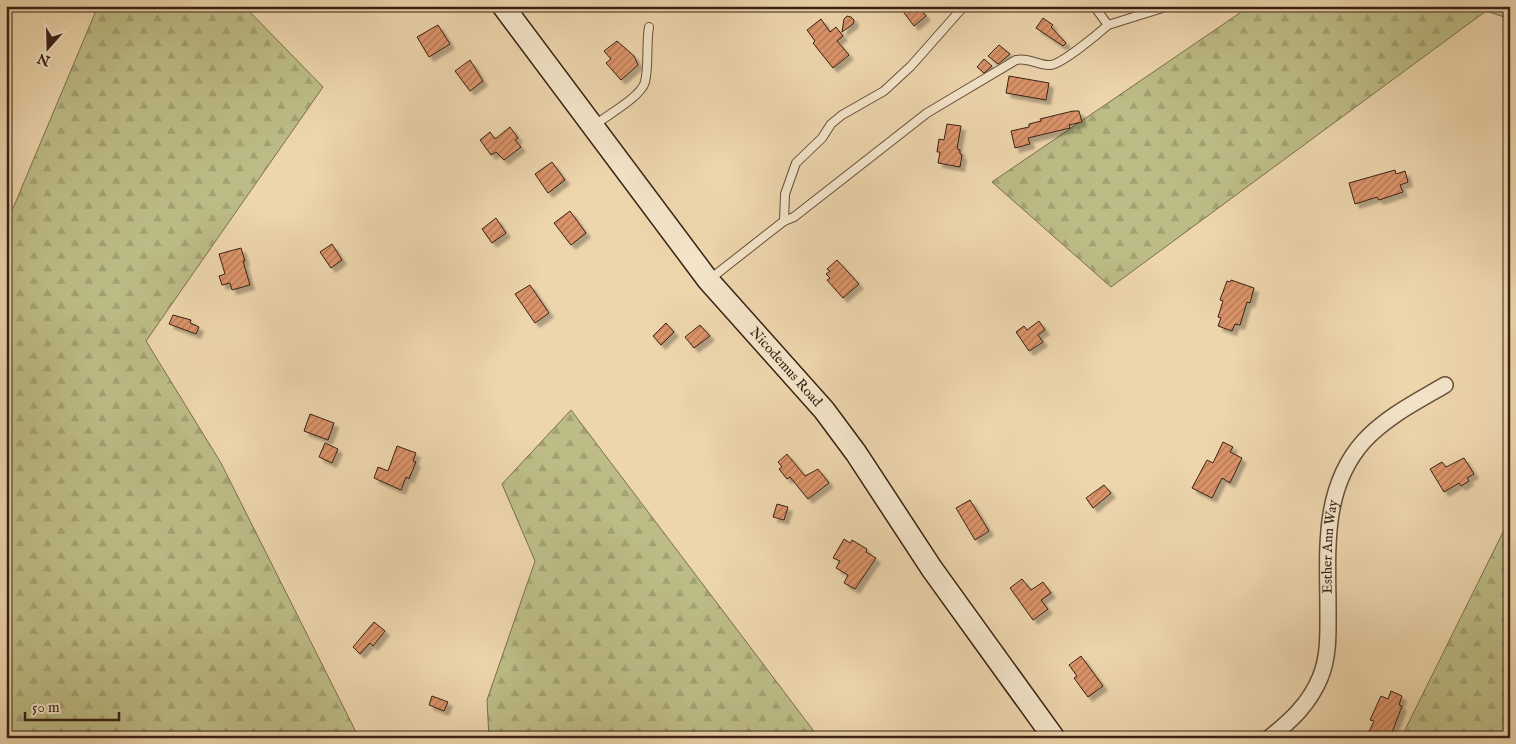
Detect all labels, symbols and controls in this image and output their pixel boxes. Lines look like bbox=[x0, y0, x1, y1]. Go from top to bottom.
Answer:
north arrow bbox=[22, 22, 72, 72]
text: N bbox=[35, 49, 54, 70]
street label: Nicodemus Road bbox=[745, 324, 826, 411]
street label: Esther Ann Way bbox=[1319, 498, 1343, 594]
scale bar bbox=[25, 689, 119, 721]
text: 50 m bbox=[32, 698, 60, 717]

